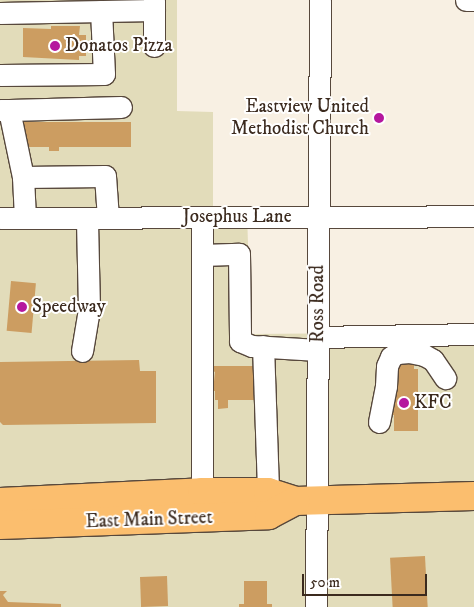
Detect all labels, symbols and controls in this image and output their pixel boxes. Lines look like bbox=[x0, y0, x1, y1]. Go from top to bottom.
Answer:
place label: Donatos Pizza bbox=[65, 35, 173, 57]
marker: Donatos Pizza bbox=[49, 40, 61, 52]
place label: Eastview United Methodist Church bbox=[231, 96, 369, 140]
marker: Eastview United Methodist Church bbox=[373, 112, 385, 124]
street label: Josephus Lane bbox=[182, 206, 292, 228]
street label: Ross Road bbox=[307, 265, 329, 343]
place label: Speedway bbox=[32, 296, 106, 318]
marker: Speedway bbox=[16, 301, 28, 313]
place label: KFC bbox=[414, 392, 452, 414]
marker: KFC bbox=[398, 397, 410, 409]
street label: East Main Street bbox=[85, 506, 213, 534]
scale bar bbox=[304, 564, 429, 596]
text: 50 m bbox=[310, 573, 340, 592]

